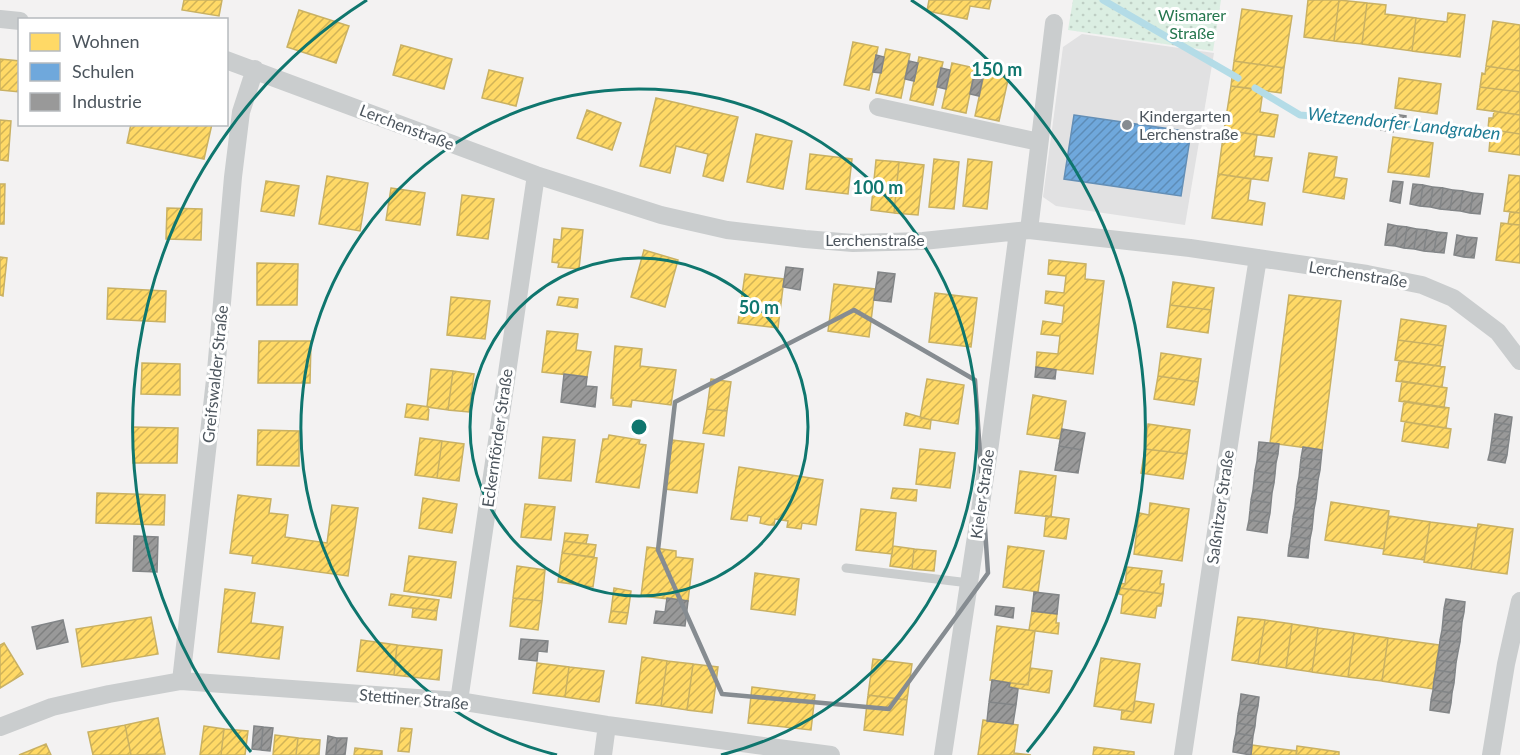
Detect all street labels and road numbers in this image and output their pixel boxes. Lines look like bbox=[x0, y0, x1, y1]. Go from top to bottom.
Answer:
street label: Lerchenstraße bbox=[357, 100, 457, 153]
street label: Lerchenstraße bbox=[825, 230, 925, 249]
street label: Lerchenstraße bbox=[1307, 256, 1409, 291]
street label: Greifswalder Straße bbox=[198, 304, 231, 444]
street label: Eckernförder Straße bbox=[477, 367, 516, 508]
street label: Kieler Straße bbox=[966, 448, 997, 540]
street label: Saßnitzer Straße bbox=[1202, 449, 1237, 565]
street label: Stettiner Straße bbox=[359, 684, 470, 713]

